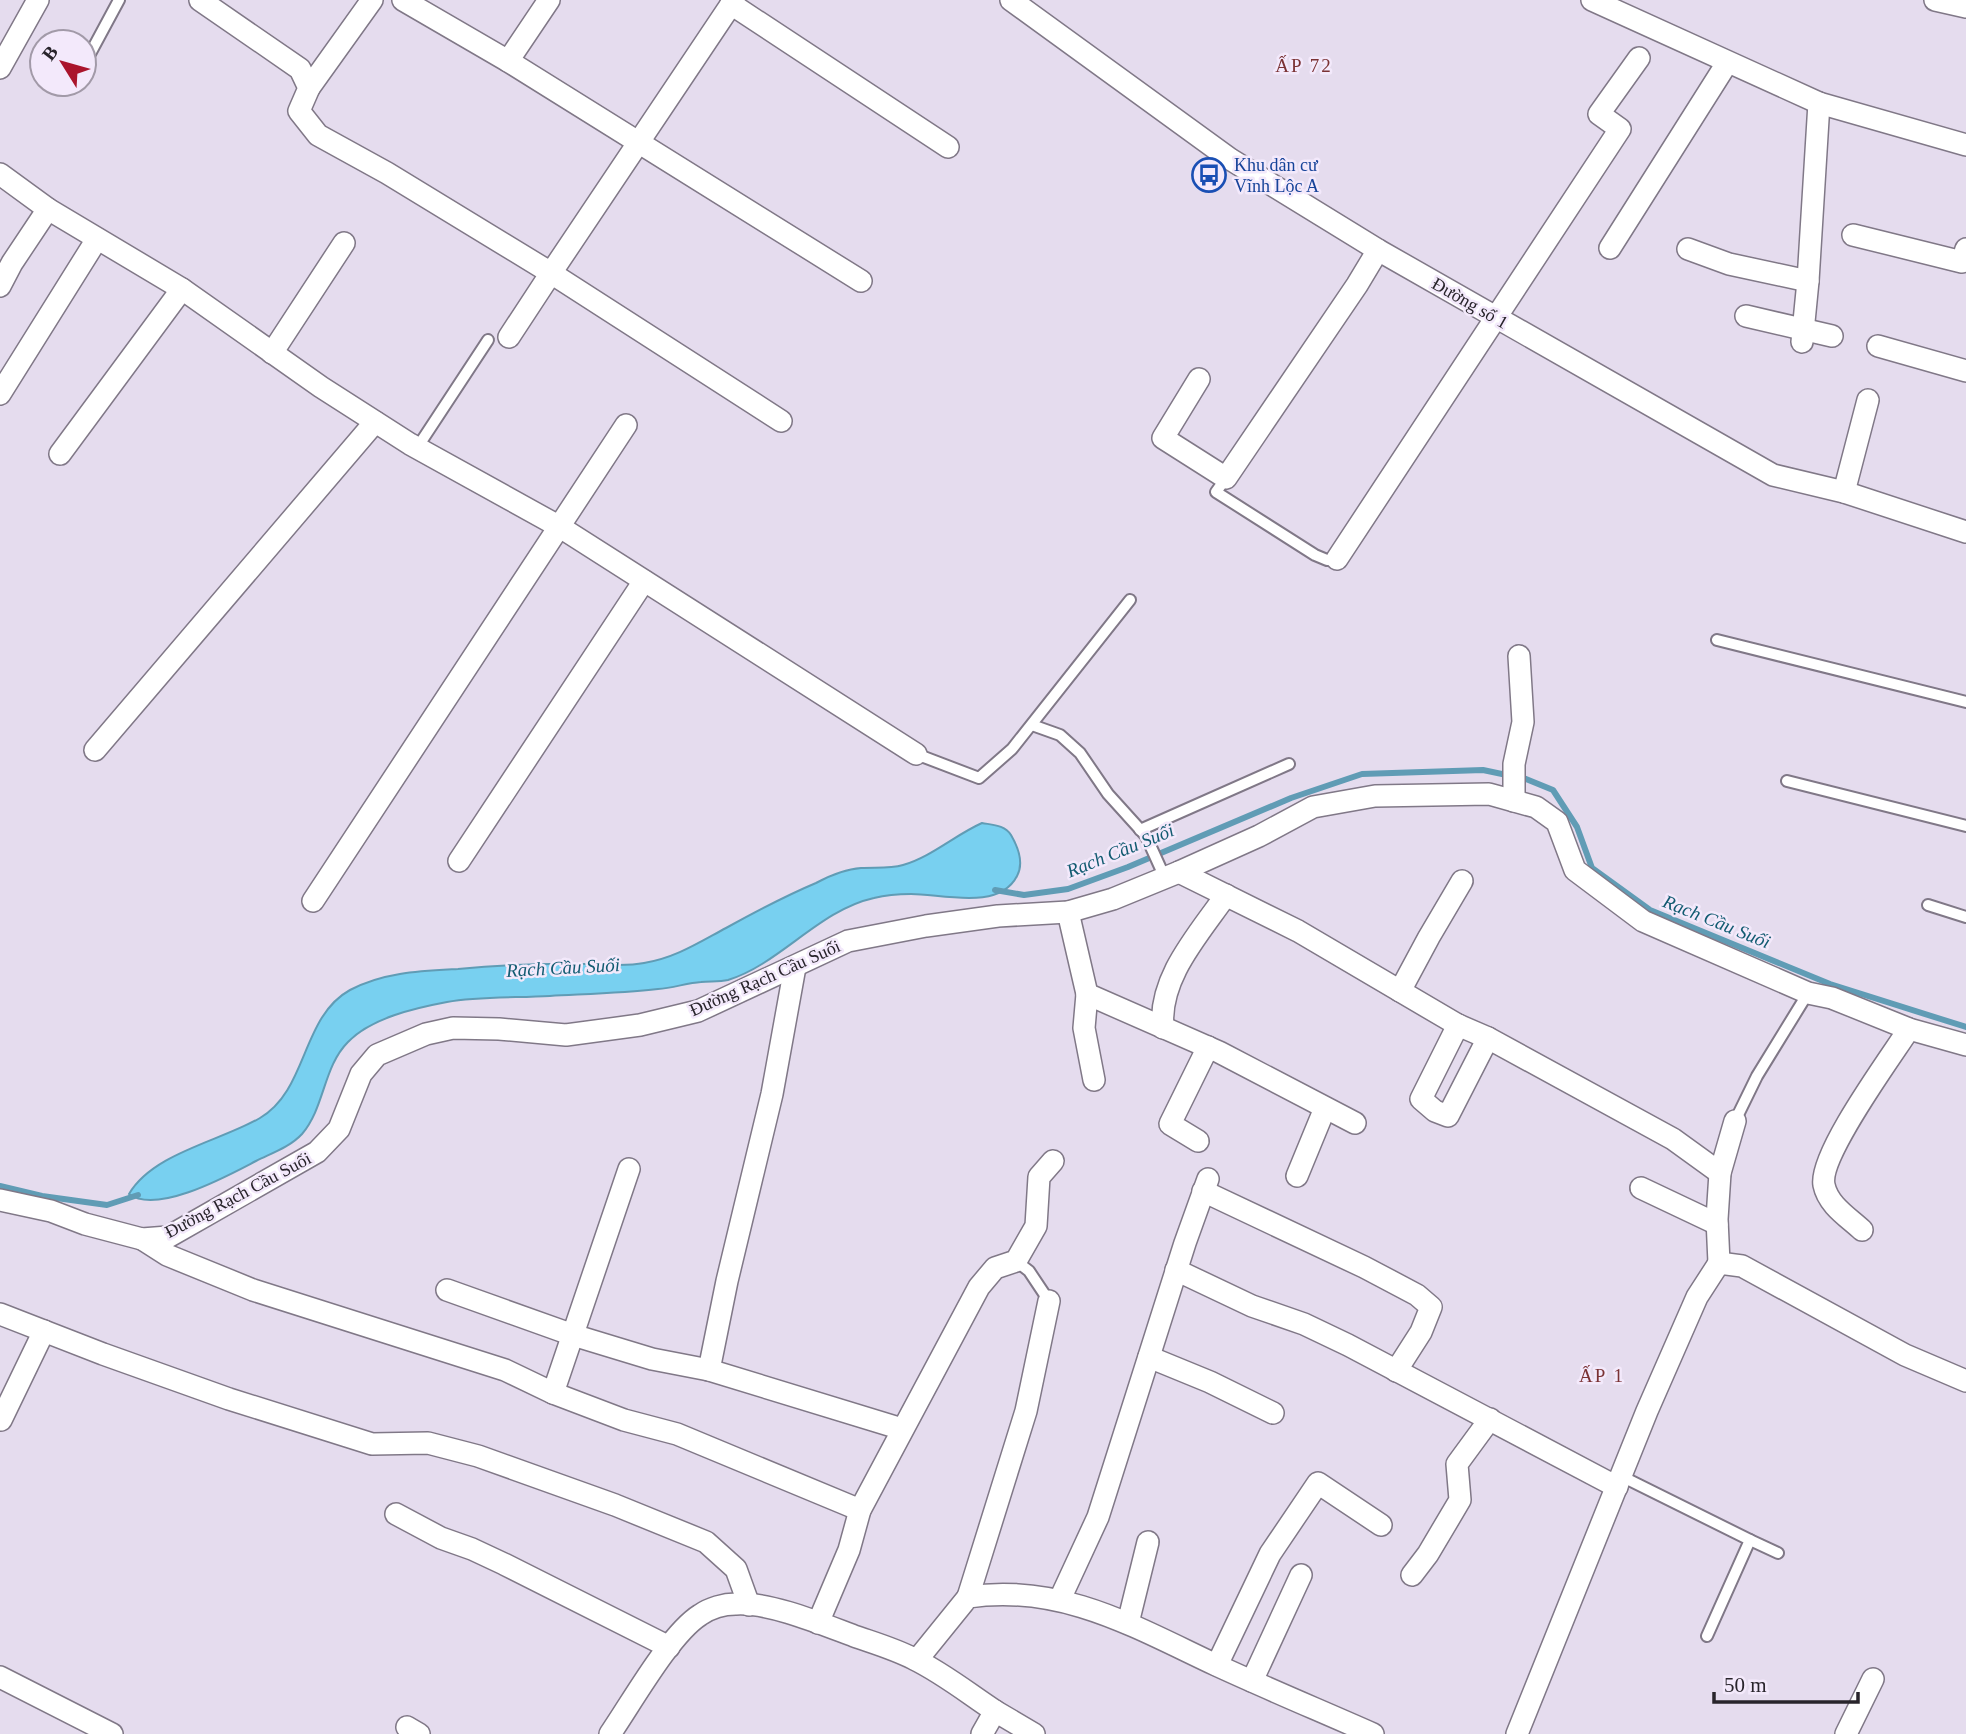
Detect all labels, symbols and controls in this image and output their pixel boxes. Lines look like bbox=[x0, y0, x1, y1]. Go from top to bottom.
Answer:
north arrow bbox=[28, 28, 98, 98]
text: B bbox=[38, 41, 62, 64]
district label: ẤP 72 bbox=[1275, 55, 1333, 76]
place label: Khu dân cư Vĩnh Lộc A bbox=[1234, 155, 1319, 196]
bus stop icon: Khu dân cư Vĩnh Lộc A bbox=[1190, 156, 1228, 194]
street label: Đường số 1 bbox=[1429, 273, 1511, 333]
water label: Rạch Cầu Suối bbox=[1062, 819, 1177, 882]
water label: Rạch Cầu Suối bbox=[1659, 890, 1774, 953]
street label: Đường Rạch Cầu Suối bbox=[687, 936, 843, 1020]
water label: Rạch Cầu Suối bbox=[505, 954, 620, 981]
street label: Đường Rạch Cầu Suối bbox=[161, 1148, 315, 1242]
district label: ẤP 1 bbox=[1579, 1365, 1625, 1386]
scale bar bbox=[1714, 1660, 1857, 1704]
text: 50 m bbox=[1724, 1673, 1767, 1697]

